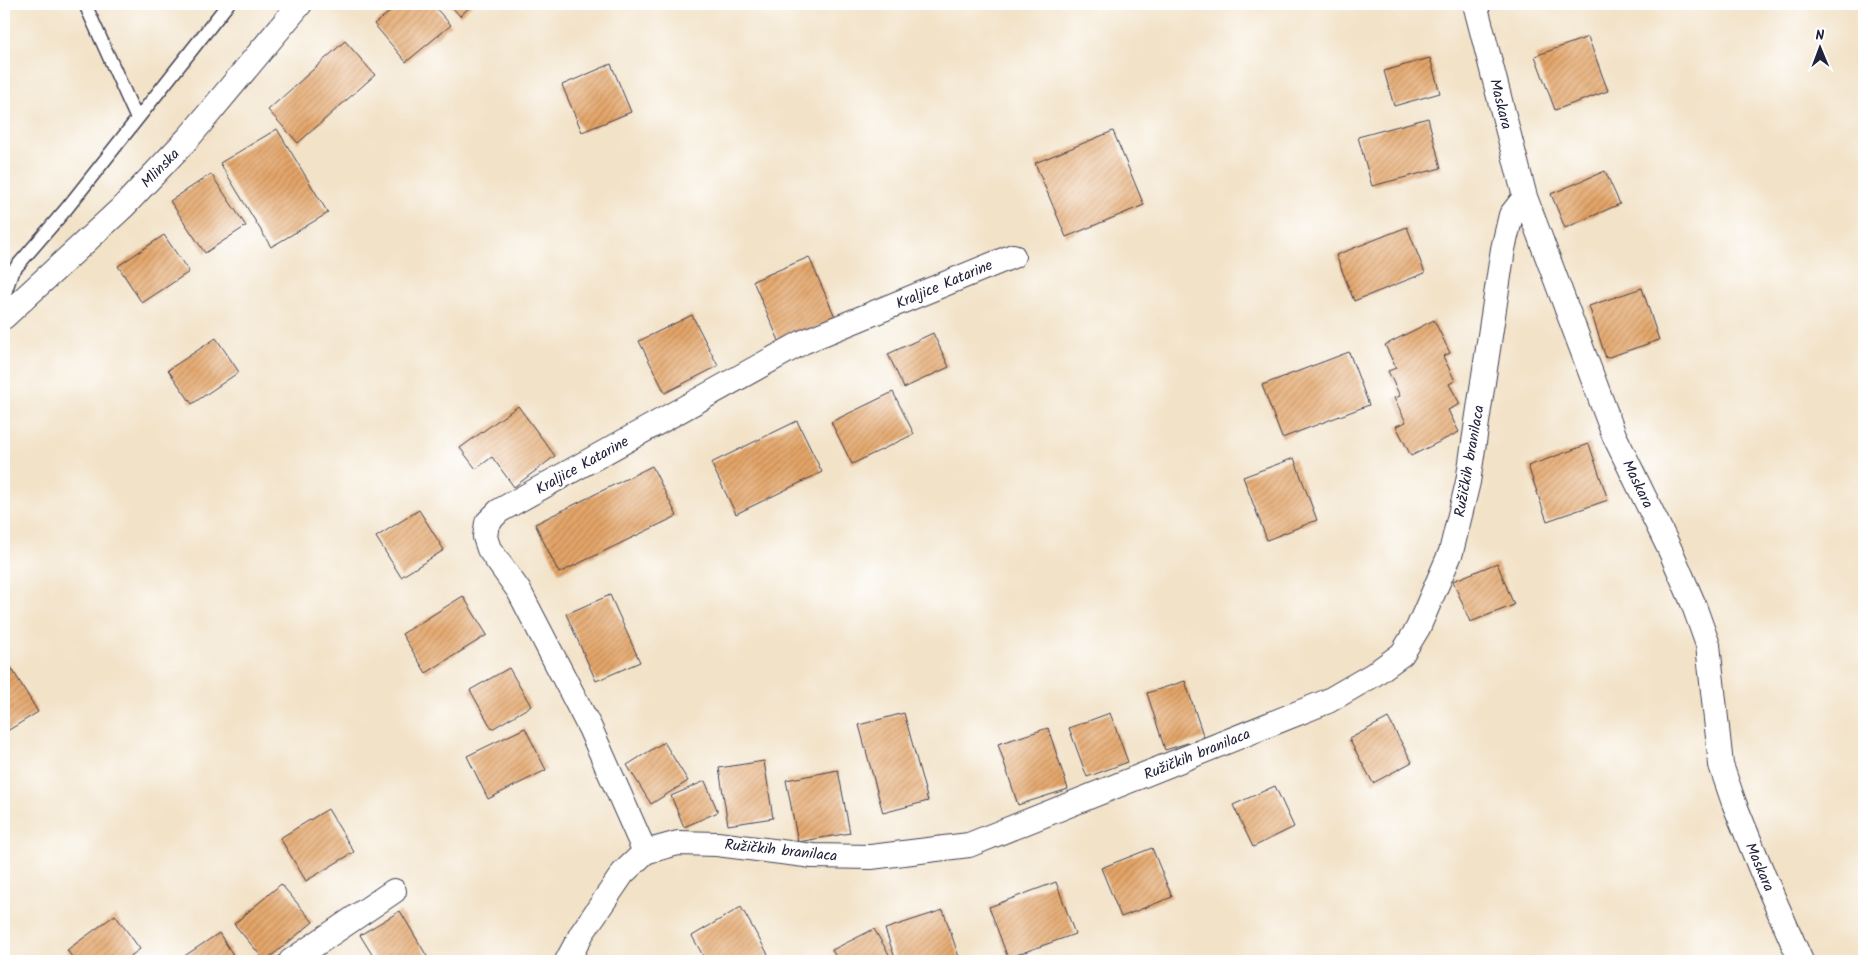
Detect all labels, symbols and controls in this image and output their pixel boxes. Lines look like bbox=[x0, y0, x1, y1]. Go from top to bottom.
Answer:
north arrow bbox=[1796, 22, 1846, 72]
text: N bbox=[1815, 25, 1825, 47]
street label: Maskara bbox=[1482, 76, 1518, 132]
street label: Mlinska bbox=[136, 143, 186, 194]
street label: Kraljice Katarine bbox=[892, 254, 997, 316]
street label: Ružičkih branilaca bbox=[1448, 403, 1492, 519]
street label: Kraljice Katarine bbox=[531, 430, 634, 501]
street label: Maskara bbox=[1615, 456, 1659, 513]
street label: Ružičkih branilaca bbox=[1140, 723, 1254, 787]
street label: Ružičkih branilaca bbox=[723, 833, 838, 869]
street label: Maskara bbox=[1738, 839, 1780, 896]

